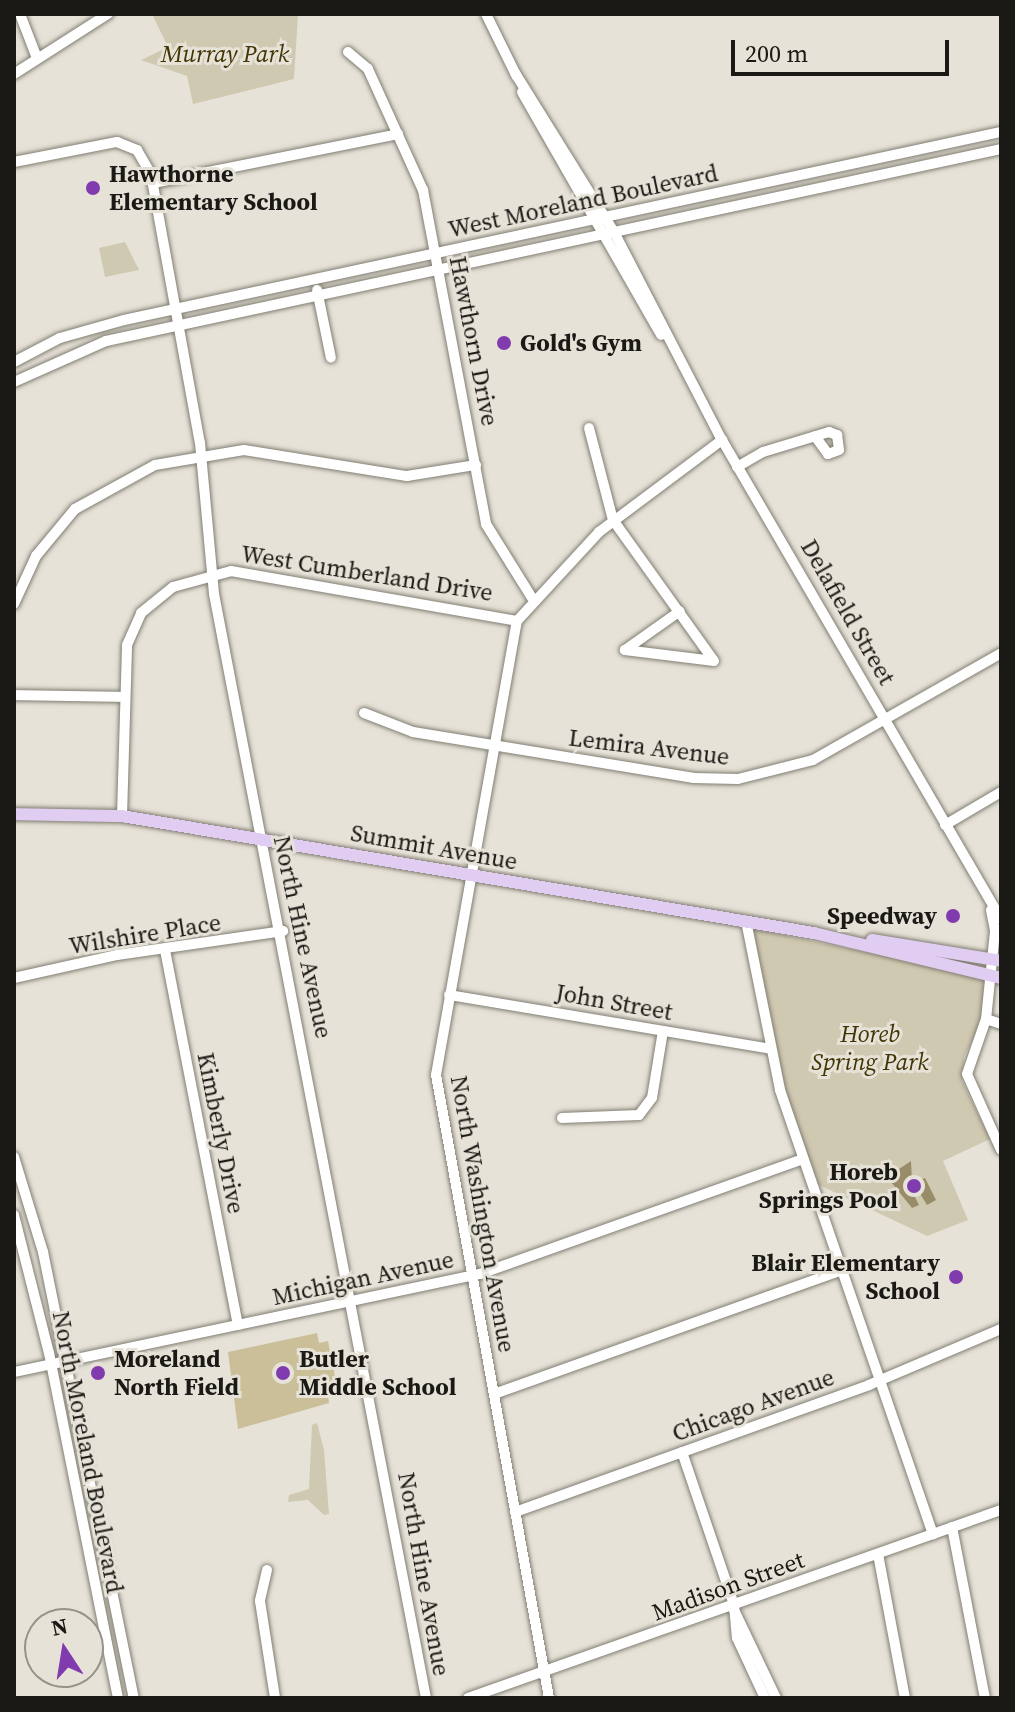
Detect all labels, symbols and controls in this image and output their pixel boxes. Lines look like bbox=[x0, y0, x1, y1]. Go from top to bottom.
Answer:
scale bar bbox=[735, 24, 953, 74]
text: 200 m bbox=[745, 37, 808, 70]
park label: Murray Park bbox=[161, 40, 289, 68]
street label: West Moreland Boulevard bbox=[446, 158, 720, 244]
place label: Hawthorne Elementary School bbox=[109, 160, 318, 216]
marker: Hawthorne Elementary School bbox=[84, 179, 102, 197]
street label: Hawthorn Drive bbox=[443, 254, 505, 428]
place label: Gold's Gym bbox=[520, 329, 642, 357]
marker: Gold's Gym bbox=[495, 334, 513, 352]
street label: Delafield Street bbox=[795, 534, 901, 690]
street label: West Cumberland Drive bbox=[239, 539, 495, 607]
street label: Lemira Avenue bbox=[567, 723, 731, 771]
street label: Summit Avenue bbox=[348, 818, 520, 876]
street label: North Hine Avenue bbox=[267, 833, 339, 1041]
place label: Speedway bbox=[827, 902, 937, 930]
marker: Speedway bbox=[944, 907, 962, 925]
street label: Wilshire Place bbox=[67, 908, 223, 960]
street label: John Street bbox=[553, 978, 675, 1026]
park label: Horeb Spring Park bbox=[811, 1020, 929, 1076]
street label: Kimberly Drive bbox=[191, 1050, 251, 1216]
street label: North Washington Avenue bbox=[444, 1073, 522, 1355]
place label: Horeb Springs Pool bbox=[759, 1158, 898, 1214]
marker: Horeb Springs Pool bbox=[905, 1177, 923, 1195]
street label: Michigan Avenue bbox=[270, 1245, 456, 1311]
place label: Blair Elementary School bbox=[751, 1249, 940, 1305]
marker: Blair Elementary School bbox=[947, 1268, 965, 1286]
street label: North Moreland Boulevard bbox=[47, 1309, 129, 1595]
place label: Moreland North Field bbox=[114, 1345, 239, 1401]
place label: Butler Middle School bbox=[299, 1345, 456, 1401]
street label: Chicago Avenue bbox=[668, 1362, 838, 1448]
marker: Moreland North Field bbox=[89, 1364, 107, 1382]
marker: Butler Middle School bbox=[274, 1364, 292, 1382]
street label: North Hine Avenue bbox=[392, 1470, 456, 1678]
street label: Madison Street bbox=[648, 1545, 808, 1627]
north arrow bbox=[24, 1608, 104, 1688]
text: N bbox=[48, 1610, 70, 1643]

